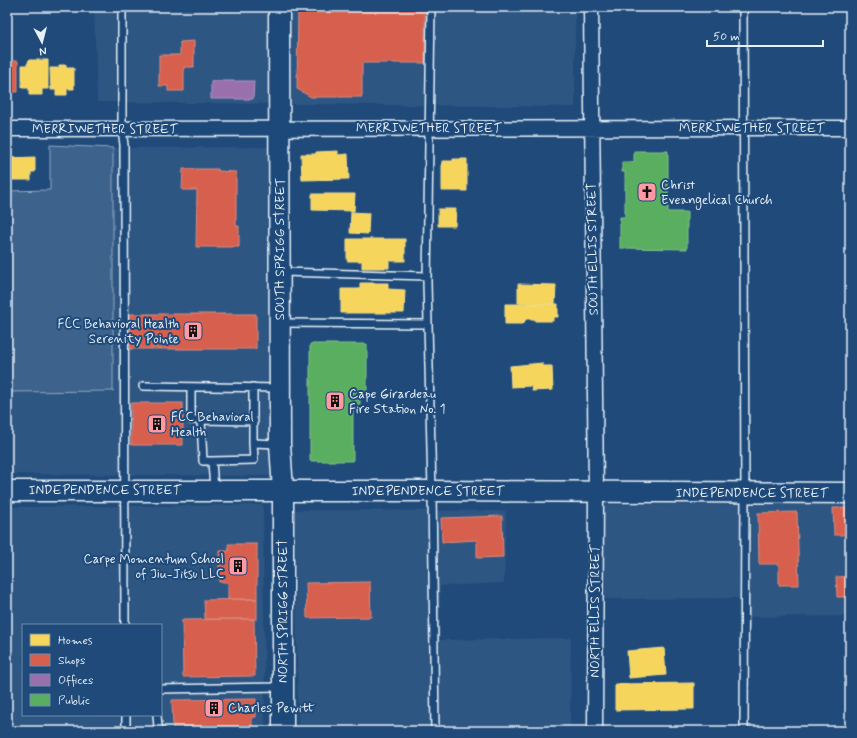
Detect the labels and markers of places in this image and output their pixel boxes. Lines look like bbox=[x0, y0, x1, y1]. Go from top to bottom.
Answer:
place label: Christ Eveangelical Church bbox=[661, 177, 773, 210]
church icon: Christ Eveangelical Church bbox=[636, 181, 658, 203]
place label: FCC Behavioral Health Serenity Pointe bbox=[58, 316, 179, 348]
building icon: FCC Behavioral Health Serenity Pointe bbox=[182, 320, 204, 342]
place label: Cape Girardeau Fire Station No. 1 bbox=[349, 386, 446, 418]
building icon: Cape Girardeau Fire Station No. 1 bbox=[324, 390, 346, 412]
place label: FCC Behavioral Health bbox=[171, 409, 254, 441]
building icon: FCC Behavioral Health bbox=[146, 413, 168, 435]
place label: Carpe Momentum School of Jiu-Jitsu LLC bbox=[83, 551, 225, 583]
building icon: Carpe Momentum School of Jiu-Jitsu LLC bbox=[227, 555, 249, 577]
building icon: Charles Pewitt bbox=[203, 697, 225, 719]
place label: Charles Pewitt bbox=[228, 700, 316, 717]

